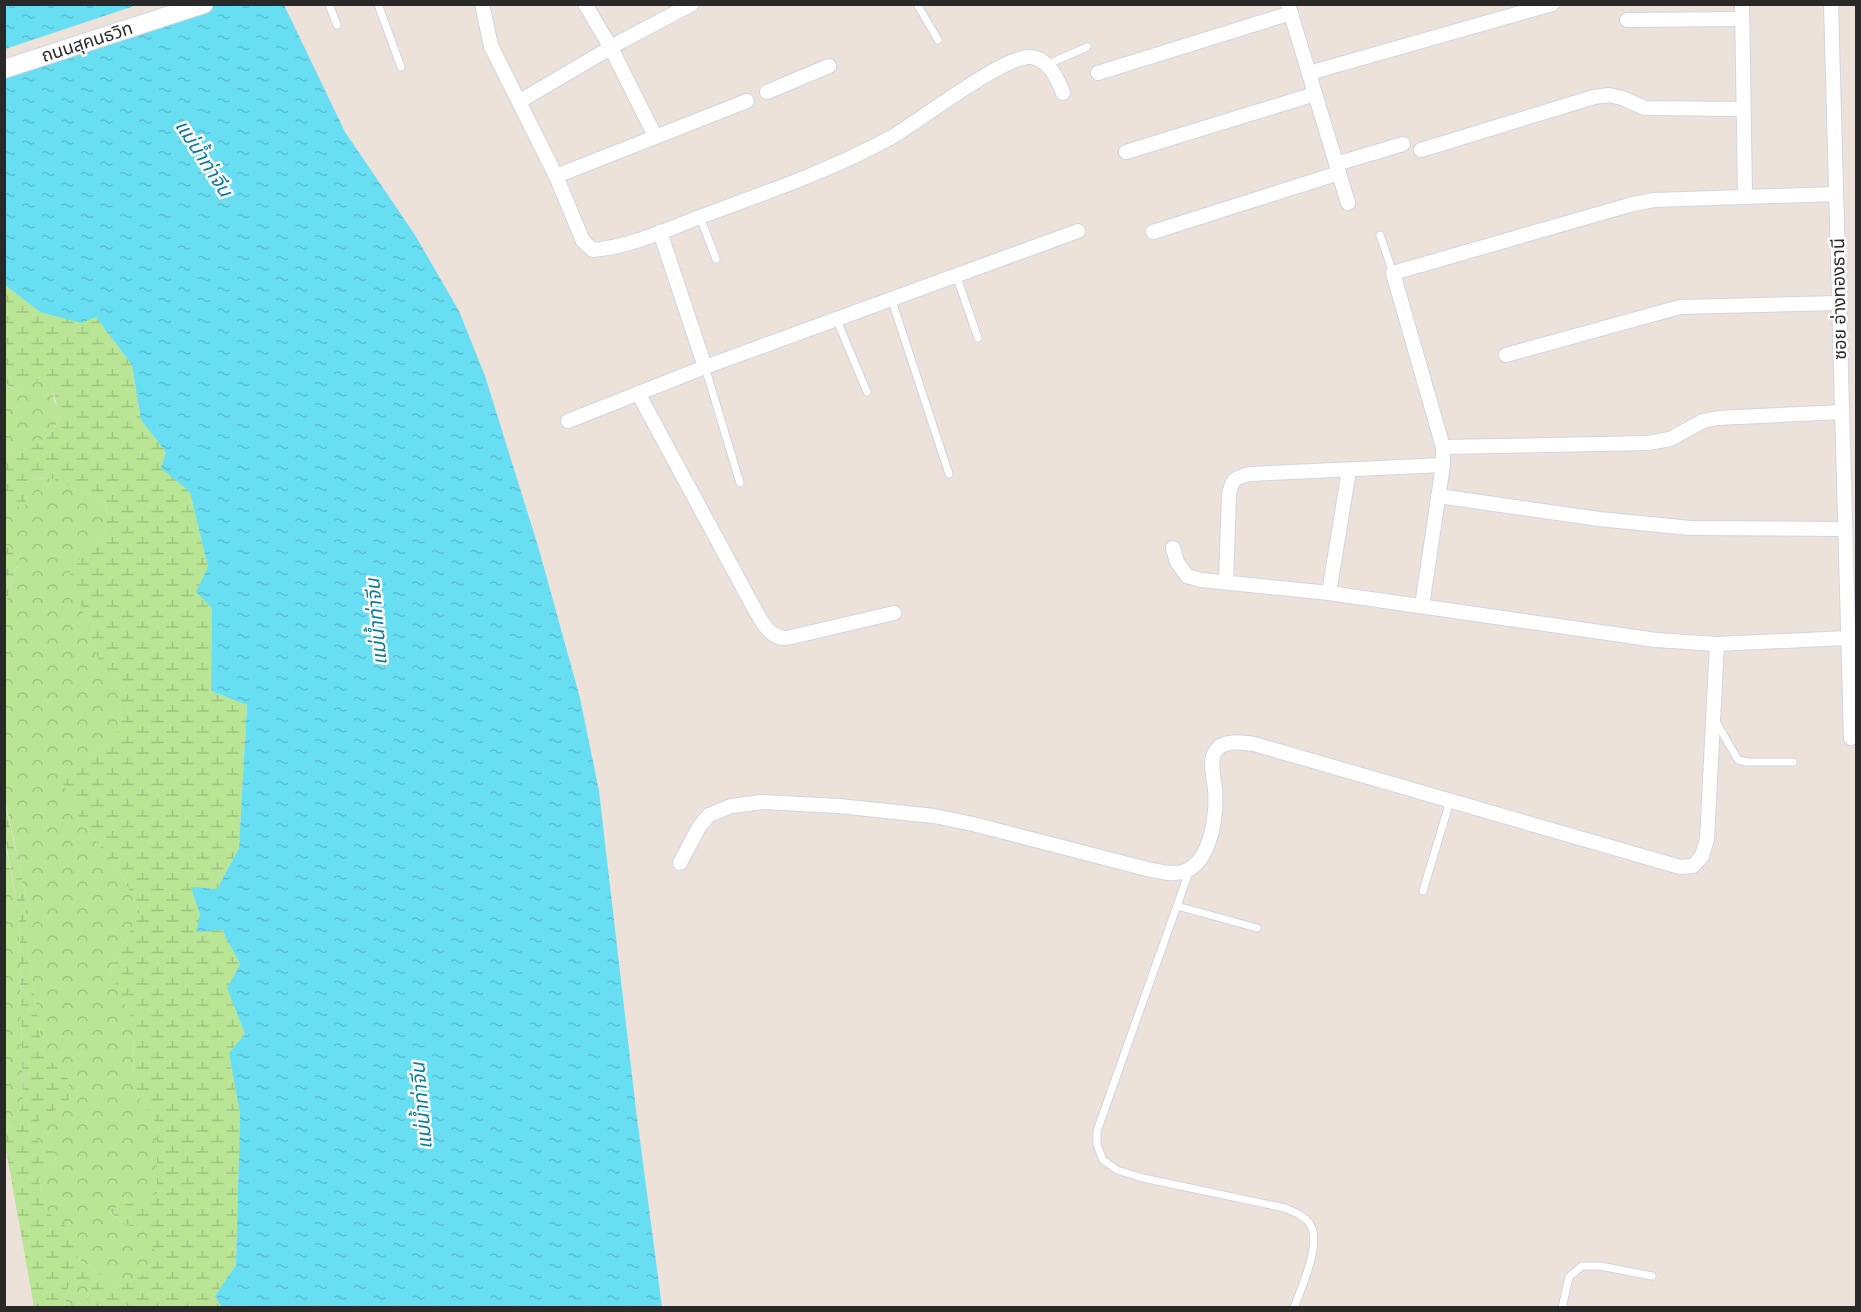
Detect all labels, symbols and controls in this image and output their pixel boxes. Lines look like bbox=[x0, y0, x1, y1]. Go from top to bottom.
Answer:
street label: ถนนสุคนธวิท bbox=[38, 17, 136, 67]
water label: แม่น้ำท่าจีน bbox=[170, 114, 240, 203]
street label: ซอย อ่างทองธานี bbox=[1827, 238, 1851, 360]
water label: แม่น้ำท่าจีน bbox=[358, 576, 392, 667]
water label: แม่น้ำท่าจีน bbox=[403, 1060, 437, 1151]

